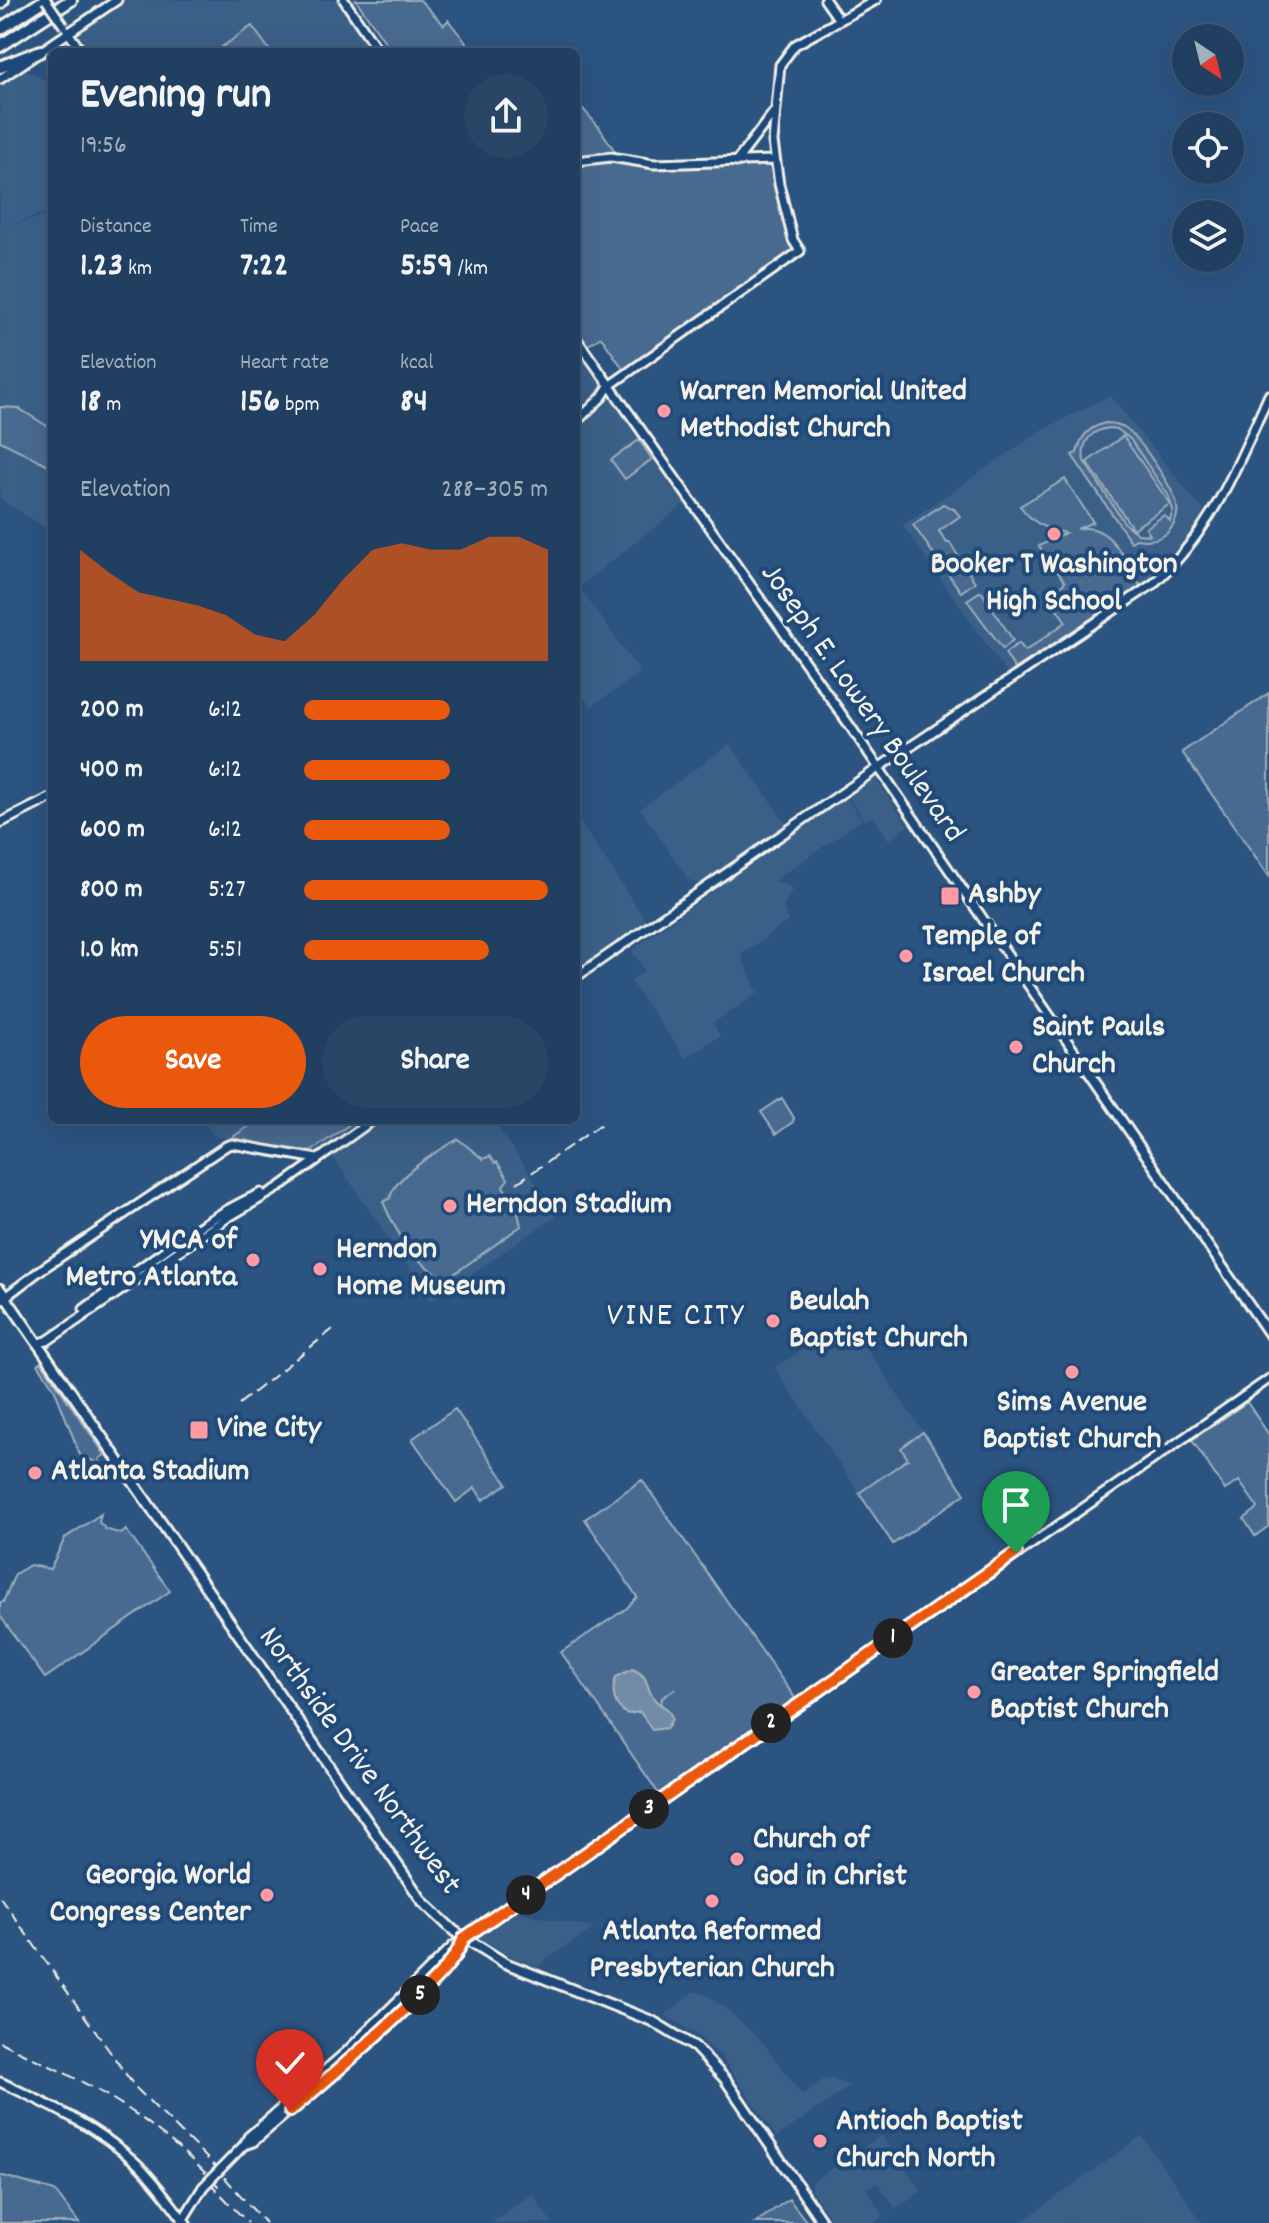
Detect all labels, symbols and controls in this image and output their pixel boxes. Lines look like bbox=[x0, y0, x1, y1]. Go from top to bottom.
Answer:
north arrow bbox=[1172, 24, 1244, 96]
map controls bbox=[1172, 24, 1244, 272]
text: Evening run bbox=[80, 66, 271, 129]
button: share bbox=[464, 74, 548, 158]
button: locate bbox=[1172, 112, 1244, 184]
text: 19:56 bbox=[80, 128, 127, 165]
button: layers bbox=[1172, 200, 1244, 272]
text: Distance bbox=[80, 212, 152, 243]
text: Time bbox=[240, 212, 278, 243]
text: Pace bbox=[400, 212, 439, 243]
text: 1.23 bbox=[80, 243, 123, 292]
text: 7:22 bbox=[240, 243, 288, 292]
text: 5:59 bbox=[400, 243, 453, 292]
text: km bbox=[123, 254, 152, 285]
text: /km bbox=[453, 254, 488, 285]
text: Elevation bbox=[80, 348, 157, 379]
text: Heart rate bbox=[240, 348, 329, 379]
text: kcal bbox=[400, 348, 433, 379]
place label: Warren Memorial United Methodist Church bbox=[680, 370, 967, 453]
text: 18 bbox=[80, 379, 101, 428]
text: 156 bbox=[240, 379, 280, 428]
text: 84 bbox=[400, 379, 428, 428]
text: m bbox=[101, 390, 121, 421]
text: bpm bbox=[280, 390, 320, 421]
marker: Warren Memorial United Methodist Church bbox=[655, 402, 673, 420]
text: Elevation bbox=[80, 472, 170, 509]
text: 288–305 m bbox=[441, 472, 548, 509]
marker: Booker T Washington High School bbox=[1045, 525, 1063, 543]
place label: Booker T Washington High School bbox=[930, 543, 1178, 626]
street label: Joseph E. Lowery Boulevard bbox=[747, 555, 975, 853]
text: 200 m bbox=[80, 692, 144, 729]
text: 6:12 bbox=[208, 692, 242, 729]
text: 400 m bbox=[80, 752, 143, 789]
text: 6:12 bbox=[208, 752, 242, 789]
text: 600 m bbox=[80, 812, 145, 849]
text: 6:12 bbox=[208, 812, 242, 849]
text: 800 m bbox=[80, 872, 143, 909]
text: 5:27 bbox=[208, 872, 246, 909]
place label: Ashby bbox=[968, 873, 1041, 919]
marker: Ashby bbox=[939, 885, 961, 907]
place label: Temple of Israel Church bbox=[922, 915, 1085, 998]
text: 1.0 km bbox=[80, 932, 139, 969]
text: 5:51 bbox=[208, 932, 242, 969]
marker: Temple of Israel Church bbox=[897, 947, 915, 965]
place label: Saint Pauls Church bbox=[1032, 1006, 1165, 1089]
button: Save bbox=[80, 1016, 306, 1108]
button: Share bbox=[322, 1016, 548, 1108]
marker: Saint Pauls Church bbox=[1007, 1038, 1025, 1056]
place label: Herndon Stadium bbox=[466, 1183, 672, 1229]
marker: Herndon Stadium bbox=[441, 1197, 459, 1215]
place label: YMCA of Metro Atlanta bbox=[65, 1219, 239, 1302]
place label: Herndon Home Museum bbox=[336, 1228, 506, 1311]
marker: YMCA of Metro Atlanta bbox=[244, 1251, 262, 1269]
marker: Herndon Home Museum bbox=[311, 1260, 329, 1278]
place label: Beulah Baptist Church bbox=[789, 1280, 968, 1363]
district label: VINE CITY bbox=[607, 1293, 745, 1342]
marker: Beulah Baptist Church bbox=[764, 1312, 782, 1330]
marker: Sims Avenue Baptist Church bbox=[1063, 1363, 1081, 1381]
place label: Sims Avenue Baptist Church bbox=[983, 1381, 1161, 1464]
place label: Vine City bbox=[217, 1407, 322, 1453]
marker: Vine City bbox=[188, 1419, 210, 1441]
place label: Atlanta Stadium bbox=[51, 1450, 249, 1496]
marker: Atlanta Stadium bbox=[26, 1464, 44, 1482]
pin bbox=[982, 1471, 1050, 1553]
icon: arrive bbox=[994, 1483, 1038, 1527]
street label: Northside Drive Northwest bbox=[245, 1618, 471, 1906]
pin: 1 bbox=[873, 1618, 913, 1658]
text: 1 bbox=[891, 1622, 895, 1653]
place label: Greater Springfield Baptist Church bbox=[990, 1651, 1219, 1734]
marker: Greater Springfield Baptist Church bbox=[965, 1683, 983, 1701]
pin: 2 bbox=[751, 1703, 791, 1743]
text: 2 bbox=[766, 1707, 776, 1738]
pin: 3 bbox=[629, 1789, 669, 1829]
text: 3 bbox=[644, 1793, 654, 1824]
place label: Church of God in Christ bbox=[753, 1818, 907, 1901]
marker: Church of God in Christ bbox=[728, 1850, 746, 1868]
place label: Georgia World Congress Center bbox=[49, 1854, 252, 1937]
pin: 4 bbox=[506, 1875, 546, 1915]
text: 4 bbox=[521, 1879, 531, 1910]
marker: Georgia World Congress Center bbox=[258, 1886, 276, 1904]
marker: Atlanta Reformed Presbyterian Church bbox=[703, 1892, 721, 1910]
place label: Atlanta Reformed Presbyterian Church bbox=[589, 1910, 835, 1993]
pin: 5 bbox=[400, 1975, 440, 2015]
text: 5 bbox=[415, 1979, 425, 2010]
pin bbox=[256, 2029, 324, 2111]
icon: check bbox=[268, 2041, 312, 2085]
place label: Antioch Baptist Church North bbox=[836, 2100, 1023, 2183]
marker: Antioch Baptist Church North bbox=[811, 2132, 829, 2150]

